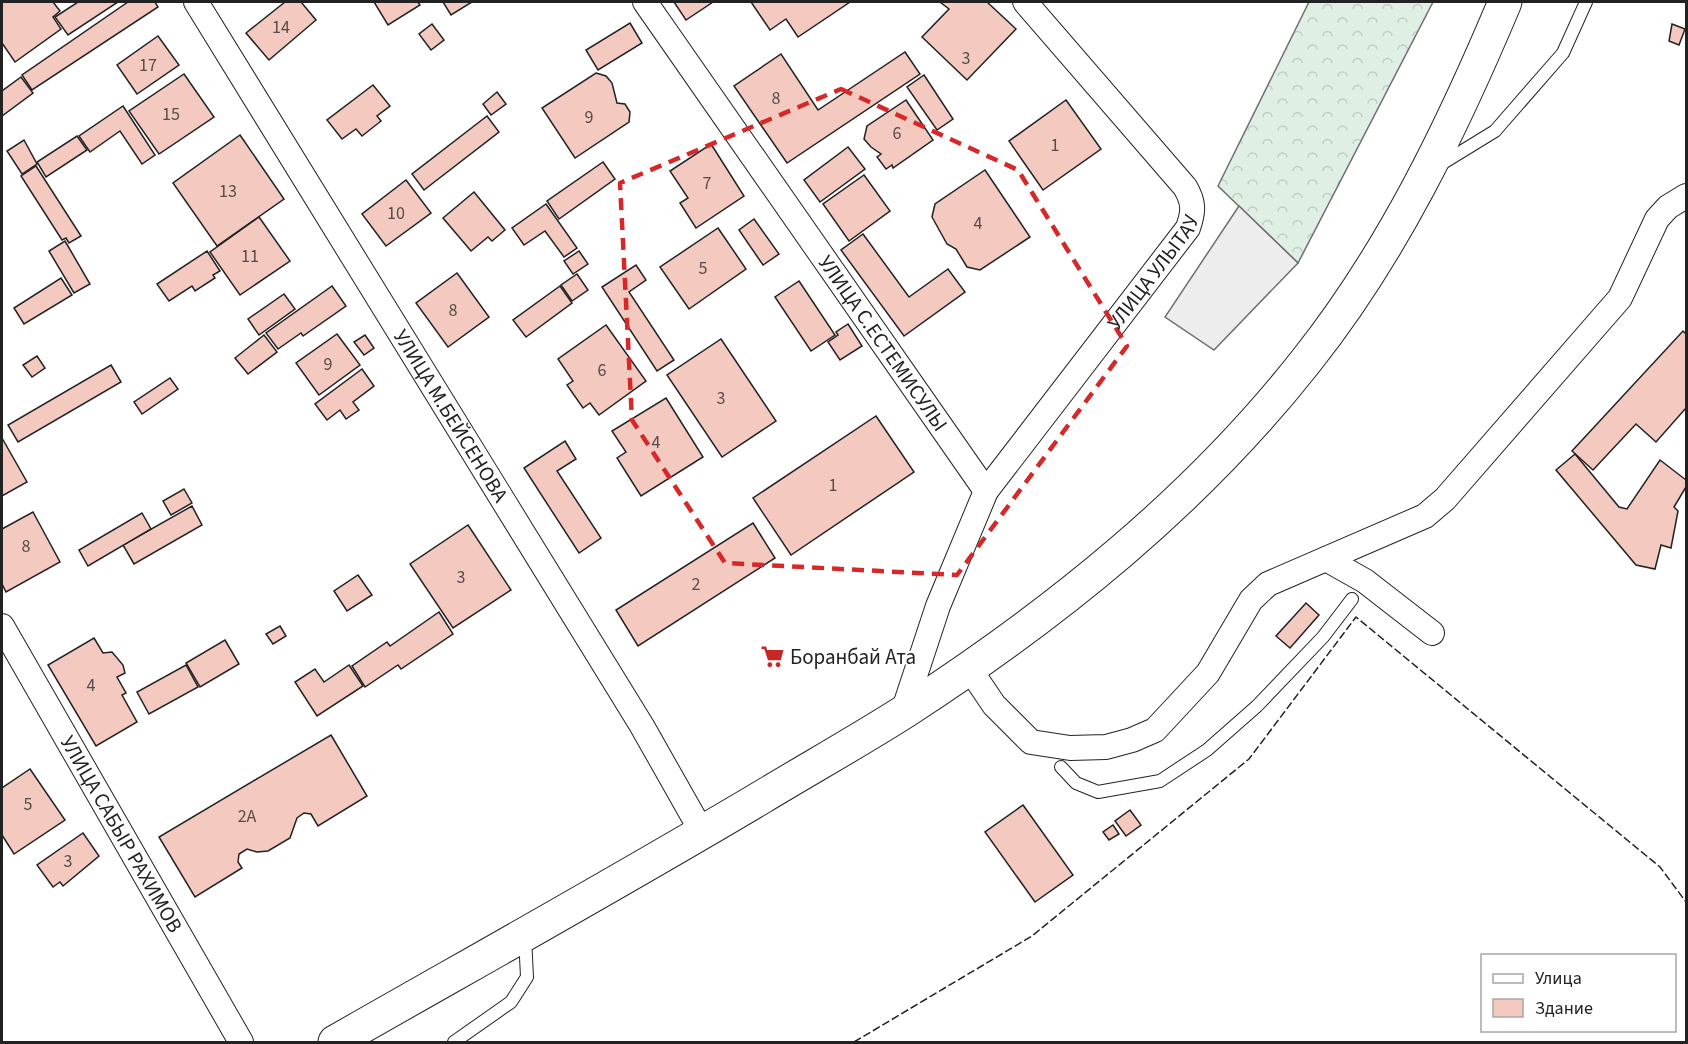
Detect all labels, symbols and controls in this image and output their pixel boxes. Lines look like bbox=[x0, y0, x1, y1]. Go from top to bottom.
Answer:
house number: 14 bbox=[272, 15, 290, 40]
house number: 3 bbox=[962, 46, 971, 71]
house number: 17 bbox=[139, 53, 157, 78]
house number: 8 bbox=[772, 86, 781, 111]
house number: 15 bbox=[162, 102, 180, 127]
house number: 9 bbox=[585, 105, 594, 130]
house number: 6 bbox=[893, 121, 902, 146]
house number: 1 bbox=[1051, 133, 1059, 158]
house number: 7 bbox=[703, 171, 712, 196]
house number: 13 bbox=[219, 179, 237, 204]
house number: 10 bbox=[387, 201, 405, 226]
house number: 4 bbox=[974, 211, 983, 236]
street label: УЛИЦА УЛЫТАУ bbox=[1100, 211, 1206, 336]
house number: 11 bbox=[241, 244, 259, 269]
street label: УЛИЦА С.ЕСТЕМИСУЛЫ bbox=[811, 249, 955, 437]
house number: 5 bbox=[699, 256, 708, 281]
house number: 8 bbox=[449, 298, 458, 323]
street label: УЛИЦА М.БЕЙСЕНОВА bbox=[386, 324, 516, 508]
house number: 9 bbox=[324, 352, 333, 377]
house number: 6 bbox=[598, 358, 607, 383]
house number: 3 bbox=[717, 386, 726, 411]
house number: 4 bbox=[652, 430, 661, 455]
house number: 1 bbox=[829, 473, 837, 498]
house number: 8 bbox=[22, 534, 31, 559]
house number: 3 bbox=[457, 565, 466, 590]
house number: 2 bbox=[692, 572, 701, 597]
place label: Боранбай Ата bbox=[790, 642, 916, 672]
supermarket icon: Боранбай Ата bbox=[759, 644, 785, 670]
house number: 4 bbox=[87, 673, 96, 698]
street label: УЛИЦА САБЫР РАХИМОВ bbox=[53, 730, 190, 938]
house number: 5 bbox=[24, 792, 33, 817]
house number: 2А bbox=[238, 804, 257, 829]
house number: 3 bbox=[64, 849, 73, 874]
legend bbox=[1481, 954, 1676, 1032]
text: Улица bbox=[1535, 966, 1582, 991]
text: Здание bbox=[1535, 996, 1593, 1021]

